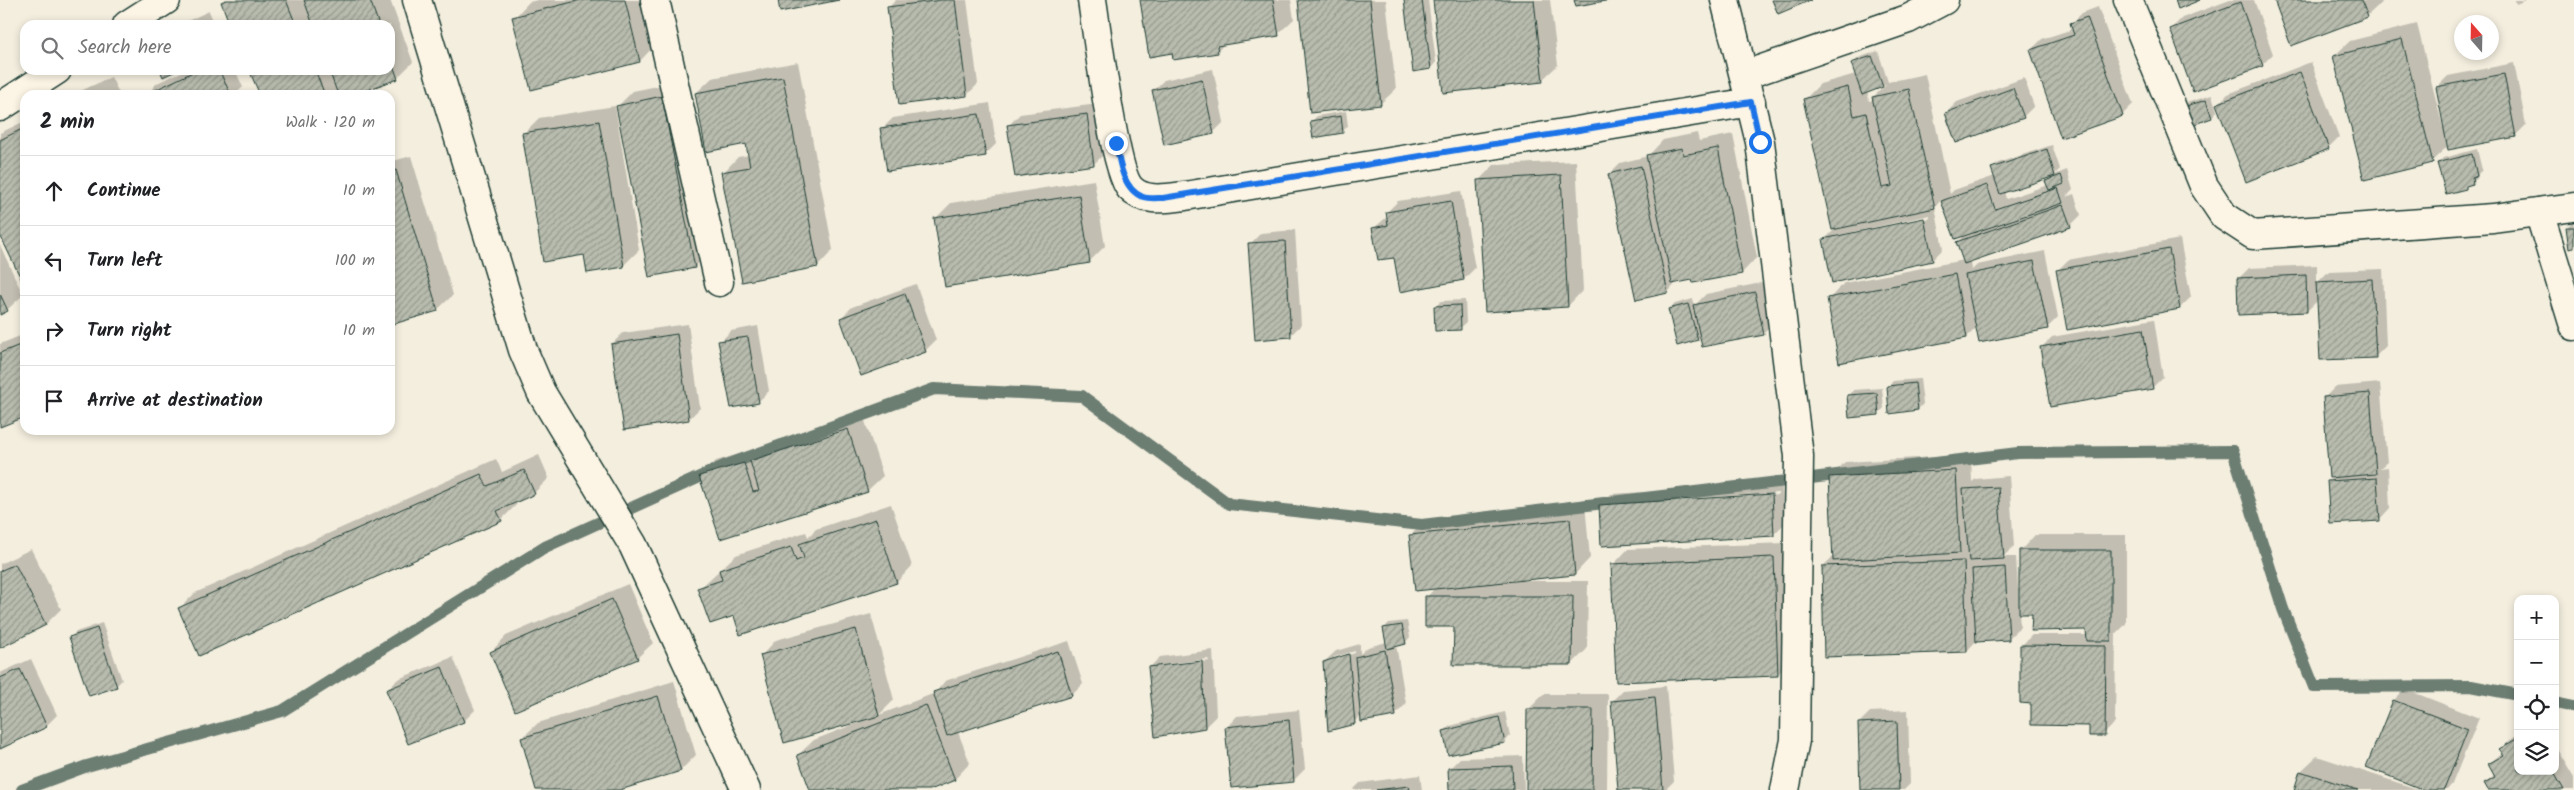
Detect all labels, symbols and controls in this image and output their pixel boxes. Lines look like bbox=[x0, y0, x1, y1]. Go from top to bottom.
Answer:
north arrow bbox=[2454, 15, 2499, 60]
search box bbox=[20, 20, 395, 75]
text: Search here bbox=[78, 33, 172, 63]
icon: search bbox=[38, 34, 66, 62]
text: 2 min bbox=[40, 106, 95, 139]
text: Walk · 120 m bbox=[285, 110, 375, 135]
route start bbox=[1749, 131, 1772, 154]
route end bbox=[1105, 132, 1128, 155]
text: Continue bbox=[87, 176, 160, 206]
icon: ahead bbox=[40, 177, 68, 205]
text: 10 m bbox=[343, 178, 375, 203]
text: Turn left bbox=[87, 246, 162, 276]
icon: left bbox=[40, 247, 68, 275]
text: 100 m bbox=[335, 248, 375, 273]
text: Turn right bbox=[87, 316, 172, 346]
icon: right bbox=[40, 317, 68, 345]
text: 10 m bbox=[343, 318, 375, 343]
text: Arrive at destination bbox=[87, 386, 263, 416]
icon: arrive bbox=[40, 387, 68, 415]
map controls bbox=[2514, 595, 2559, 775]
button: + bbox=[2514, 595, 2559, 640]
button: − bbox=[2514, 640, 2559, 685]
button: locate bbox=[2514, 685, 2559, 730]
button: layers bbox=[2514, 730, 2559, 775]

